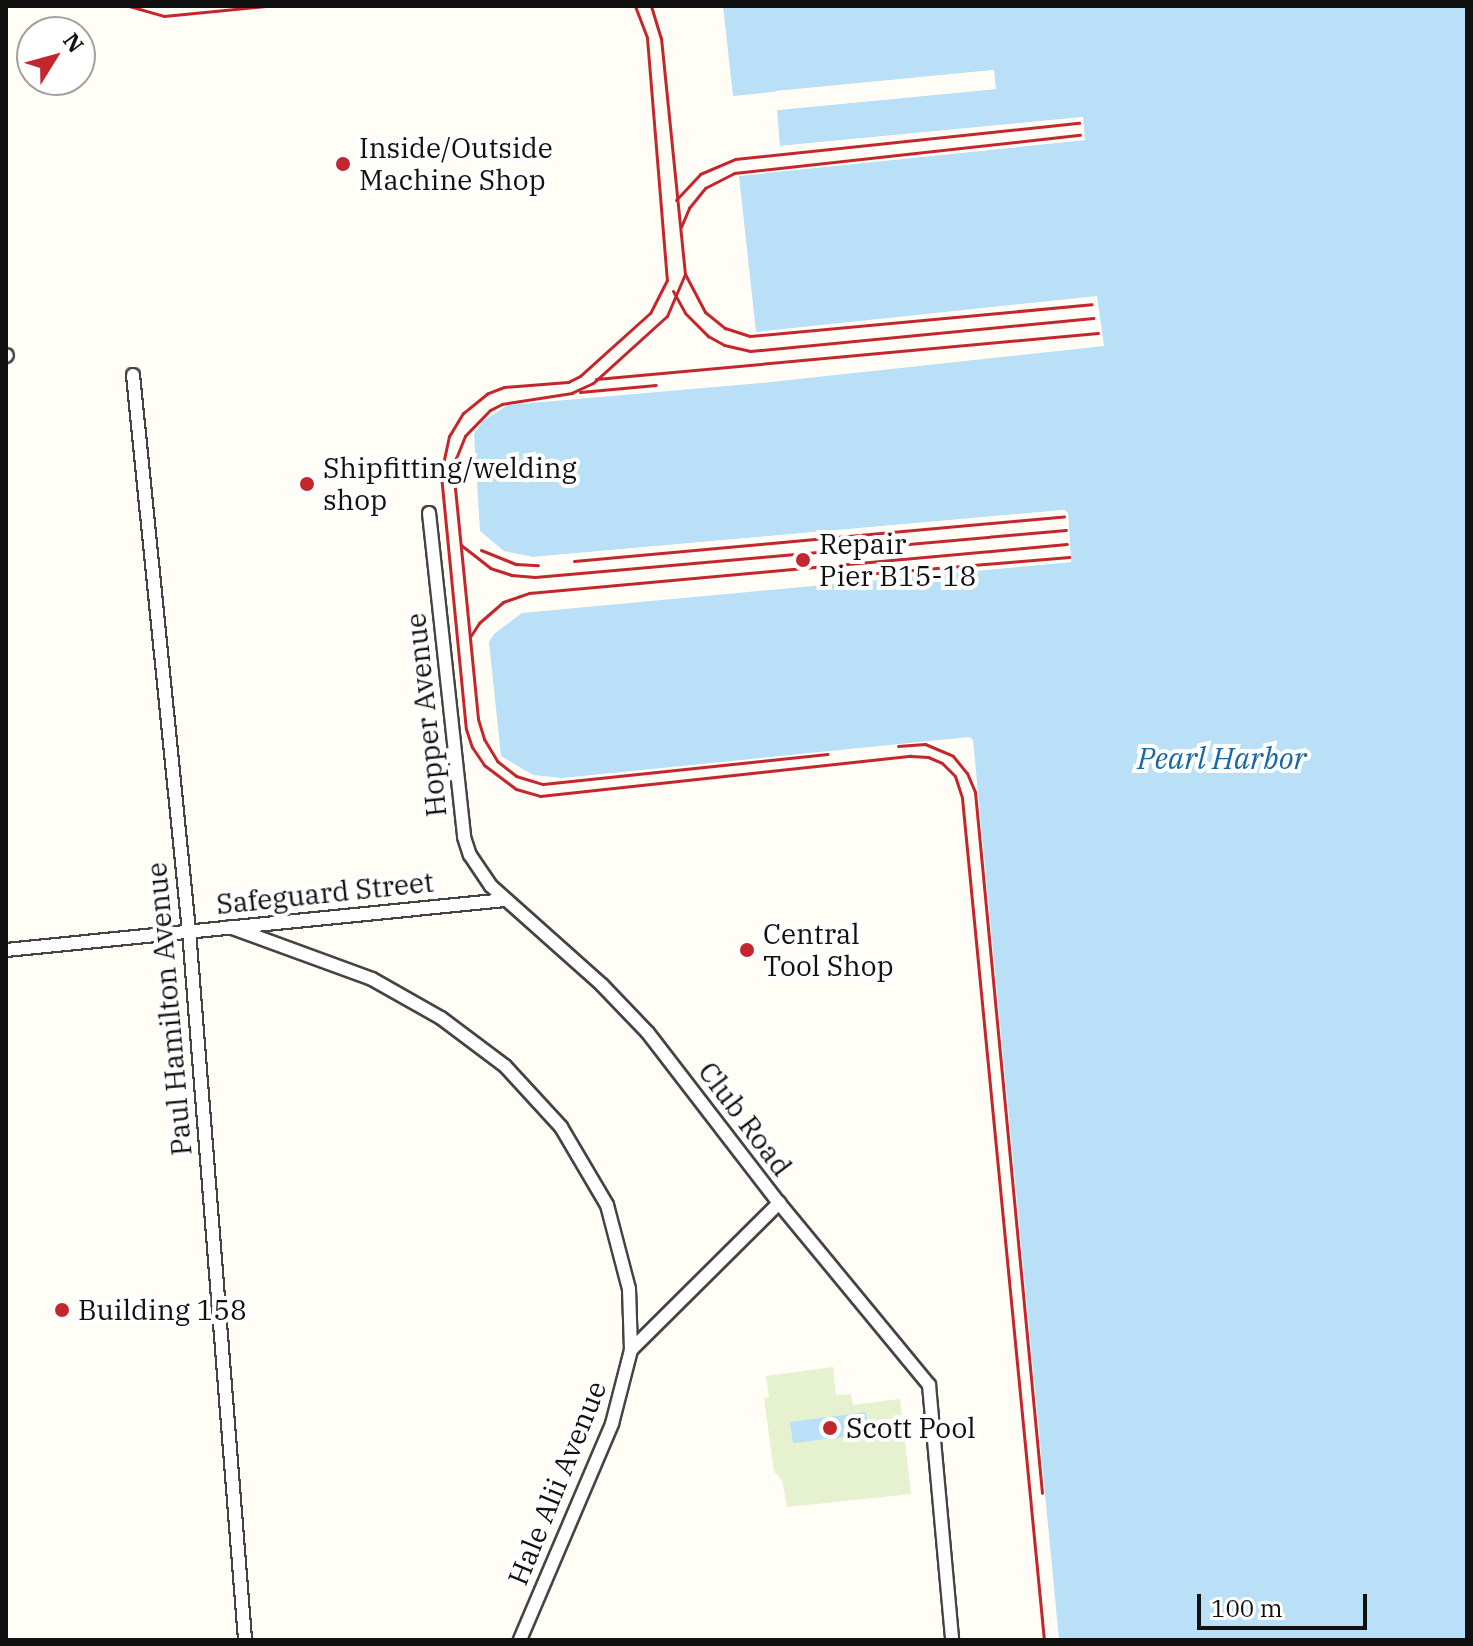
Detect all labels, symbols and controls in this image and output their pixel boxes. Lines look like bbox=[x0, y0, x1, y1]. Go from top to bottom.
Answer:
north arrow bbox=[16, 16, 96, 96]
text: N bbox=[57, 27, 91, 58]
place label: Inside/Outside Machine Shop bbox=[359, 131, 553, 197]
marker: Inside/Outside Machine Shop bbox=[334, 155, 352, 173]
place label: Shipfitting/welding shop bbox=[323, 451, 577, 517]
marker: Shipfitting/welding shop bbox=[298, 475, 316, 493]
place label: Repair Pier B15-18 bbox=[819, 527, 976, 593]
marker: Repair Pier B15-18 bbox=[794, 551, 812, 569]
street label: Hopper Avenue bbox=[399, 611, 453, 819]
water label: Pearl Harbor bbox=[1137, 740, 1307, 776]
street label: Paul Hamilton Avenue bbox=[139, 861, 199, 1157]
street label: Safeguard Street bbox=[215, 865, 435, 921]
place label: Central Tool Shop bbox=[763, 917, 894, 983]
marker: Central Tool Shop bbox=[738, 941, 756, 959]
street label: Club Road bbox=[691, 1055, 799, 1183]
place label: Building 158 bbox=[78, 1293, 247, 1327]
marker: Building 158 bbox=[53, 1301, 71, 1319]
street label: Hale Alii Avenue bbox=[501, 1376, 613, 1590]
place label: Scott Pool bbox=[846, 1411, 976, 1445]
marker: Scott Pool bbox=[821, 1419, 839, 1437]
scale bar bbox=[1201, 1578, 1371, 1628]
text: 100 m bbox=[1211, 1592, 1283, 1624]

